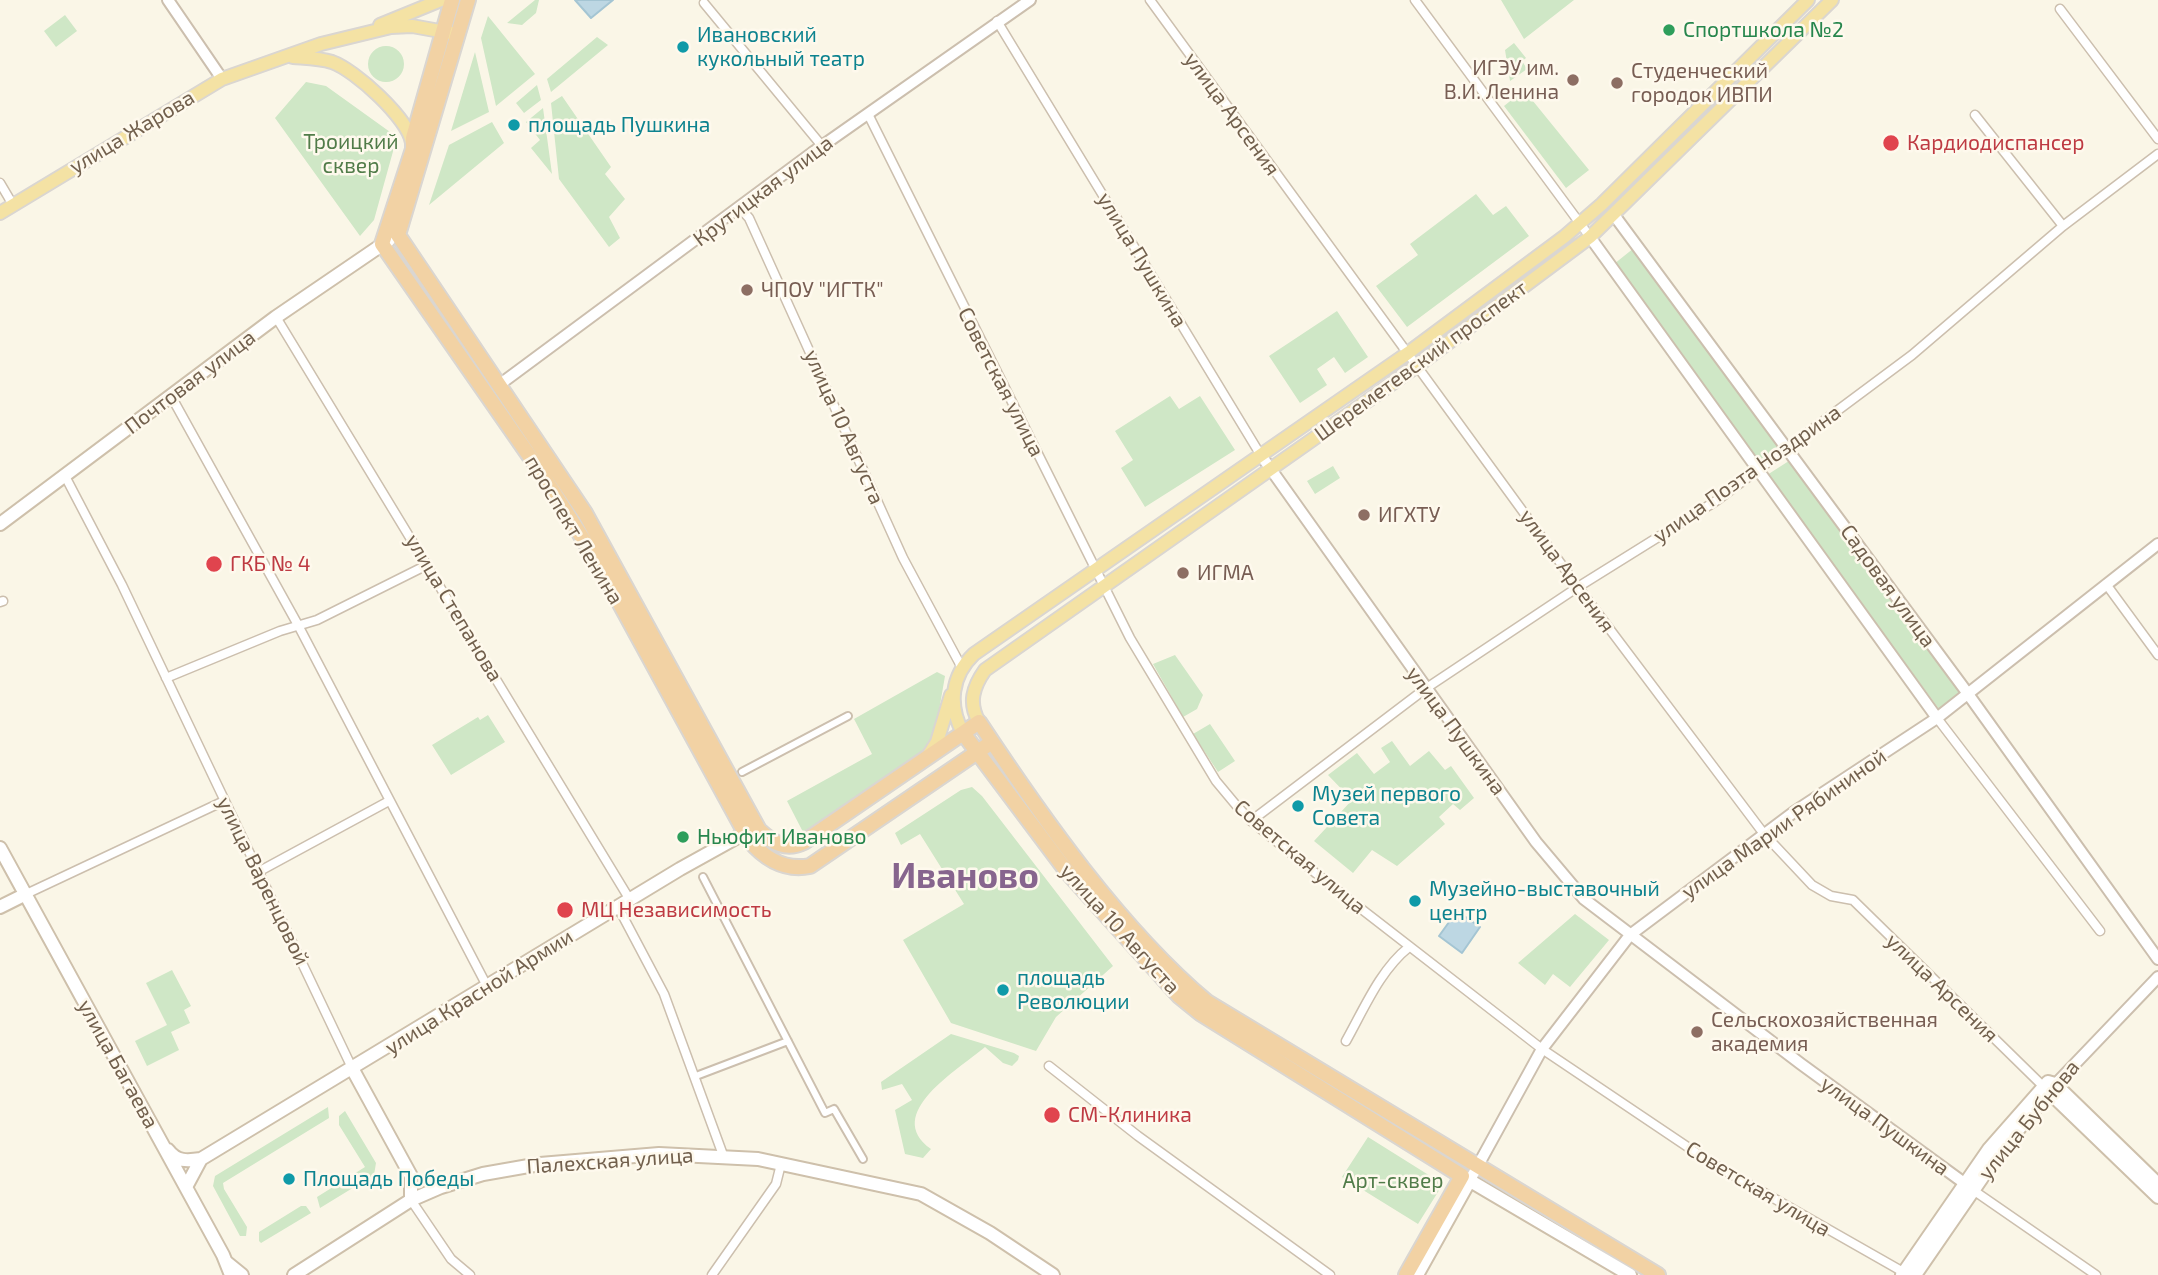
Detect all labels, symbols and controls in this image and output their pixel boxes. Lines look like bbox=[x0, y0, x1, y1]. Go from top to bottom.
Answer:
place label: Спортшкола №2 bbox=[1683, 17, 1844, 43]
place label: Ивановский кукольный театр bbox=[697, 22, 865, 72]
marker: Спортшкола №2 bbox=[1661, 22, 1677, 38]
marker: Ивановский кукольный театр bbox=[675, 39, 691, 55]
street label: улица Арсения bbox=[1179, 47, 1285, 181]
place label: ИГЭУ им. В.И. Ленина bbox=[1444, 55, 1559, 105]
place label: Студенческий городок ИВПИ bbox=[1631, 58, 1773, 108]
marker: ИГЭУ им. В.И. Ленина bbox=[1565, 72, 1581, 88]
marker: Студенческий городок ИВПИ bbox=[1609, 75, 1625, 91]
street label: улица Жарова bbox=[65, 85, 199, 179]
place label: площадь Пушкина bbox=[528, 112, 710, 138]
marker: площадь Пушкина bbox=[506, 117, 522, 133]
park label: Троицкий сквер bbox=[303, 129, 399, 179]
street label: Крутицкая улица bbox=[688, 130, 838, 252]
place label: Кардиодиспансер bbox=[1907, 130, 2084, 156]
marker: Кардиодиспансер bbox=[1881, 133, 1901, 153]
street label: улица Пушкина bbox=[1092, 188, 1192, 332]
street label: Шереметевский проспект bbox=[1310, 275, 1532, 447]
place label: ЧПОУ "ИГТК" bbox=[761, 277, 884, 303]
marker: ЧПОУ "ИГТК" bbox=[739, 282, 755, 298]
street label: Советская улица bbox=[952, 303, 1050, 461]
street label: Почтовая улица bbox=[120, 325, 260, 439]
street label: улица 10 Августа bbox=[799, 346, 889, 508]
street label: улица Поэта Ноздрина bbox=[1648, 400, 1846, 548]
street label: проспект Ленина bbox=[520, 451, 628, 609]
place label: ИГХТУ bbox=[1378, 502, 1440, 528]
street label: улица Арсения bbox=[1514, 504, 1620, 638]
marker: ИГХТУ bbox=[1356, 507, 1372, 523]
street label: Садовая улица bbox=[1835, 520, 1941, 652]
street label: улица Степанова bbox=[400, 530, 508, 686]
place label: ГКБ № 4 bbox=[230, 551, 311, 577]
marker: ГКБ № 4 bbox=[204, 554, 224, 574]
place label: ИГМА bbox=[1197, 560, 1254, 586]
marker: ИГМА bbox=[1175, 565, 1191, 581]
street label: улица Пушкина bbox=[1401, 662, 1511, 800]
street label: улица Марии Рябининой bbox=[1677, 744, 1891, 904]
place label: Музей первого Совета bbox=[1312, 781, 1461, 831]
street label: улица Варенцовой bbox=[211, 793, 315, 969]
street label: Советская улица bbox=[1229, 795, 1371, 919]
marker: Музей первого Совета bbox=[1290, 798, 1306, 814]
place label: Ньюфит Иваново bbox=[697, 824, 867, 850]
marker: Ньюфит Иваново bbox=[675, 829, 691, 845]
district label: Иваново bbox=[891, 855, 1039, 897]
street label: улица 10 Августа bbox=[1055, 859, 1185, 999]
place label: Музейно-выставочный центр bbox=[1429, 876, 1660, 926]
marker: Музейно-выставочный центр bbox=[1407, 893, 1423, 909]
place label: МЦ Независимость bbox=[581, 897, 772, 923]
marker: МЦ Независимость bbox=[555, 900, 575, 920]
street label: улица Красной Армии bbox=[380, 924, 578, 1060]
street label: улица Арсения bbox=[1881, 928, 2003, 1048]
place label: площадь Революции bbox=[1017, 965, 1130, 1015]
marker: площадь Революции bbox=[995, 982, 1011, 998]
street label: улица Багаева bbox=[72, 995, 164, 1133]
place label: Сельскохозяйственная академия bbox=[1711, 1007, 1938, 1057]
marker: Сельскохозяйственная академия bbox=[1689, 1024, 1705, 1040]
street label: улица Бубнова bbox=[1973, 1055, 2085, 1185]
street label: улица Пушкина bbox=[1816, 1071, 1954, 1181]
place label: СМ-Клиника bbox=[1068, 1102, 1192, 1128]
marker: СМ-Клиника bbox=[1042, 1105, 1062, 1125]
street label: Советская улица bbox=[1681, 1136, 1835, 1242]
street label: Палехская улица bbox=[526, 1143, 694, 1179]
place label: Площадь Победы bbox=[303, 1166, 474, 1192]
park label: Арт-сквер bbox=[1343, 1168, 1443, 1194]
marker: Площадь Победы bbox=[281, 1171, 297, 1187]

